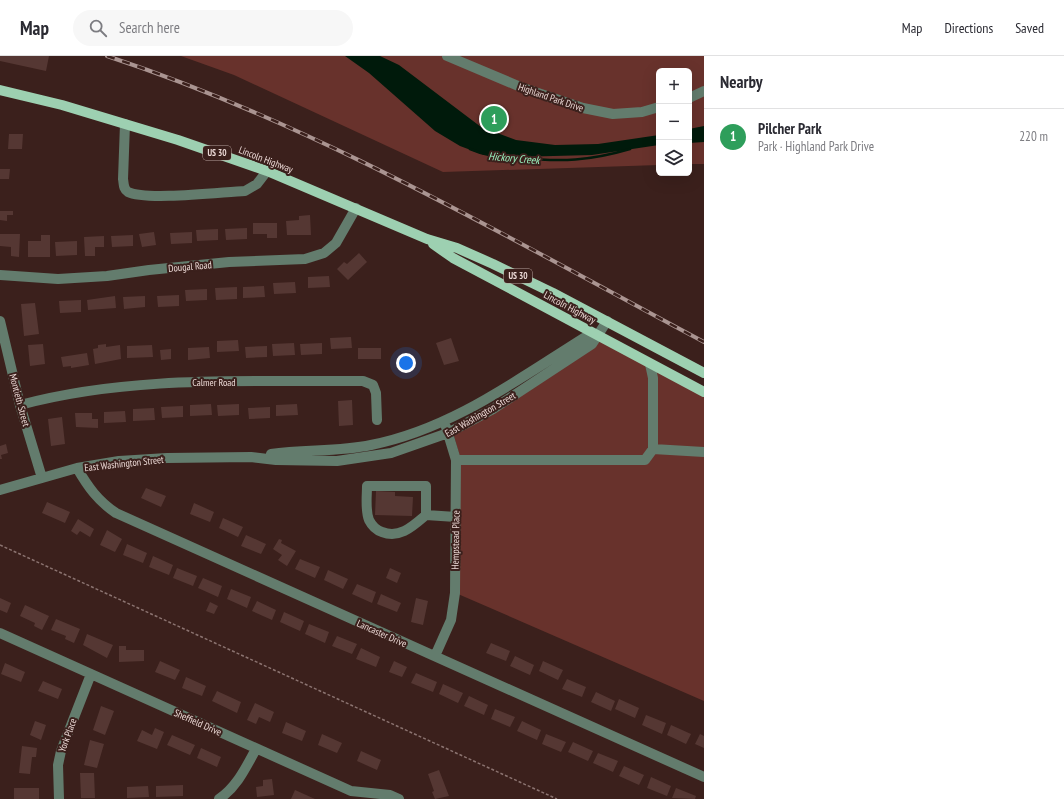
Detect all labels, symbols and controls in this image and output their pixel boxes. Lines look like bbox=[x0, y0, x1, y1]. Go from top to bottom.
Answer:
search box bbox=[73, 10, 353, 46]
text: Map bbox=[20, 16, 49, 40]
icon: search bbox=[87, 17, 109, 39]
text: Search here bbox=[119, 18, 180, 37]
text: Map bbox=[902, 19, 922, 37]
text: Directions bbox=[944, 19, 993, 37]
text: Saved bbox=[1015, 19, 1044, 37]
map controls bbox=[656, 68, 692, 176]
button: + bbox=[656, 68, 692, 104]
text: Nearby bbox=[720, 71, 763, 93]
street label: Highland Park Drive bbox=[516, 80, 585, 115]
pin: 1 bbox=[481, 104, 507, 134]
button: − bbox=[656, 104, 692, 140]
text: Pilcher Park bbox=[758, 119, 822, 138]
text: 1 bbox=[730, 128, 736, 145]
text: 220 m bbox=[1019, 128, 1048, 145]
text: Park · Highland Park Drive bbox=[758, 138, 874, 155]
button: layers bbox=[656, 140, 692, 176]
street label: Lincoln Highway bbox=[237, 143, 295, 176]
road number: US 30 bbox=[203, 146, 231, 160]
water label: Hickory Creek bbox=[488, 149, 542, 167]
street label: Dougal Road bbox=[168, 258, 212, 275]
road number: US 30 bbox=[504, 269, 532, 283]
street label: Lincoln Highway bbox=[541, 288, 598, 327]
your location bbox=[396, 353, 416, 373]
street label: Montieth Street bbox=[6, 372, 33, 428]
street label: Calmer Road bbox=[192, 376, 236, 389]
street label: East Washington Street bbox=[443, 389, 518, 440]
street label: East Washington Street bbox=[84, 453, 165, 474]
street label: Hempstead Place bbox=[448, 510, 463, 570]
street label: Lancaster Drive bbox=[355, 617, 409, 650]
street label: Sheffield Drive bbox=[172, 706, 224, 739]
street label: York Place bbox=[55, 716, 80, 754]

